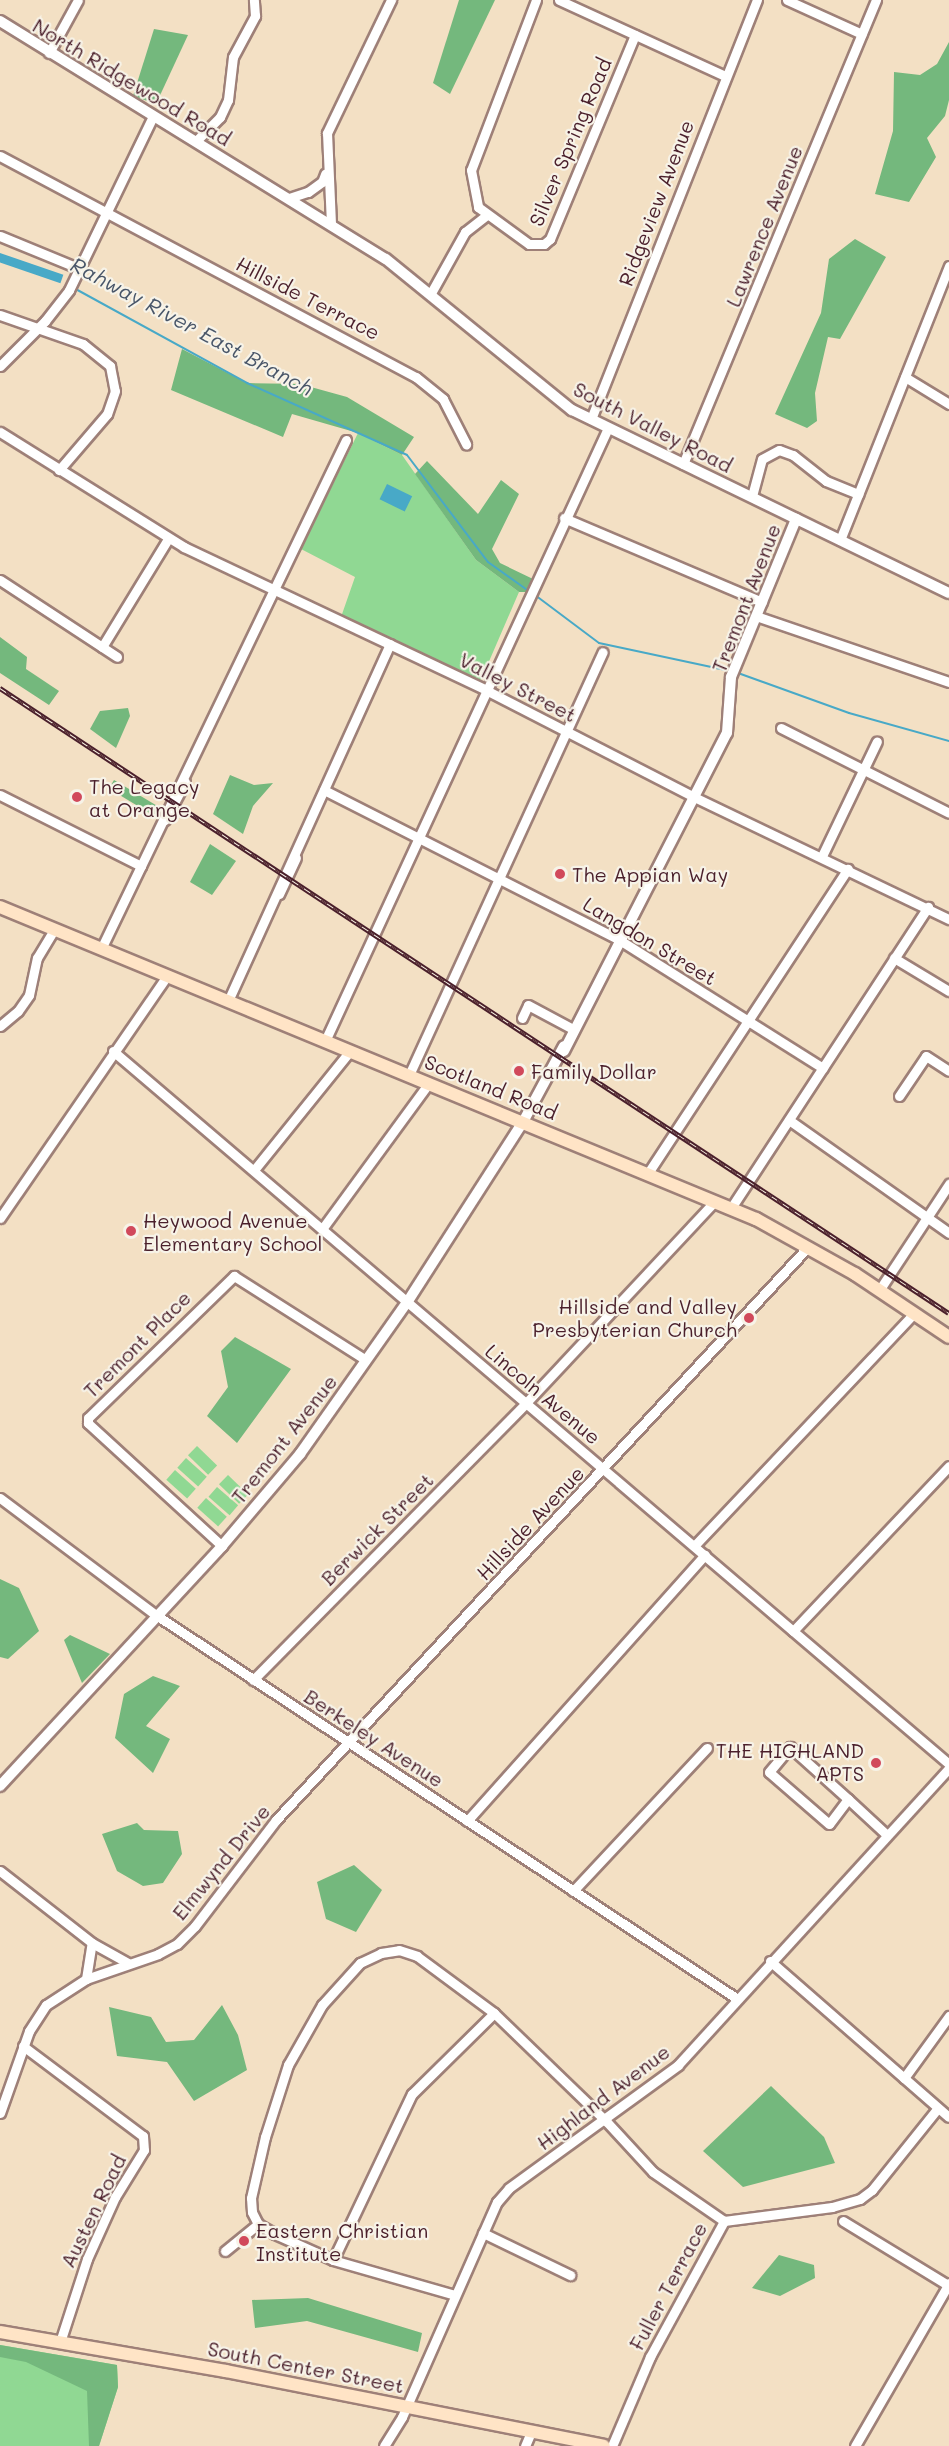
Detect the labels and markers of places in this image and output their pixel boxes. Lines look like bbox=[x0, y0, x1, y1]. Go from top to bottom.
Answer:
place label: The Legacy at Orange bbox=[89, 774, 199, 821]
marker: The Legacy at Orange bbox=[70, 790, 84, 804]
place label: The Appian Way bbox=[572, 862, 728, 886]
marker: The Appian Way bbox=[553, 867, 567, 881]
place label: Family Dollar bbox=[531, 1059, 657, 1083]
marker: Family Dollar bbox=[512, 1064, 526, 1078]
place label: Heywood Avenue Elementary School bbox=[143, 1208, 322, 1255]
marker: Heywood Avenue Elementary School bbox=[124, 1224, 138, 1238]
place label: Hillside and Valley Presbyterian Church bbox=[533, 1294, 737, 1341]
marker: Hillside and Valley Presbyterian Church bbox=[742, 1311, 756, 1325]
place label: THE HIGHLAND APTS bbox=[716, 1739, 864, 1786]
marker: THE HIGHLAND APTS bbox=[869, 1756, 883, 1770]
place label: Eastern Christian Institute bbox=[256, 2218, 428, 2265]
marker: Eastern Christian Institute bbox=[237, 2234, 251, 2248]

